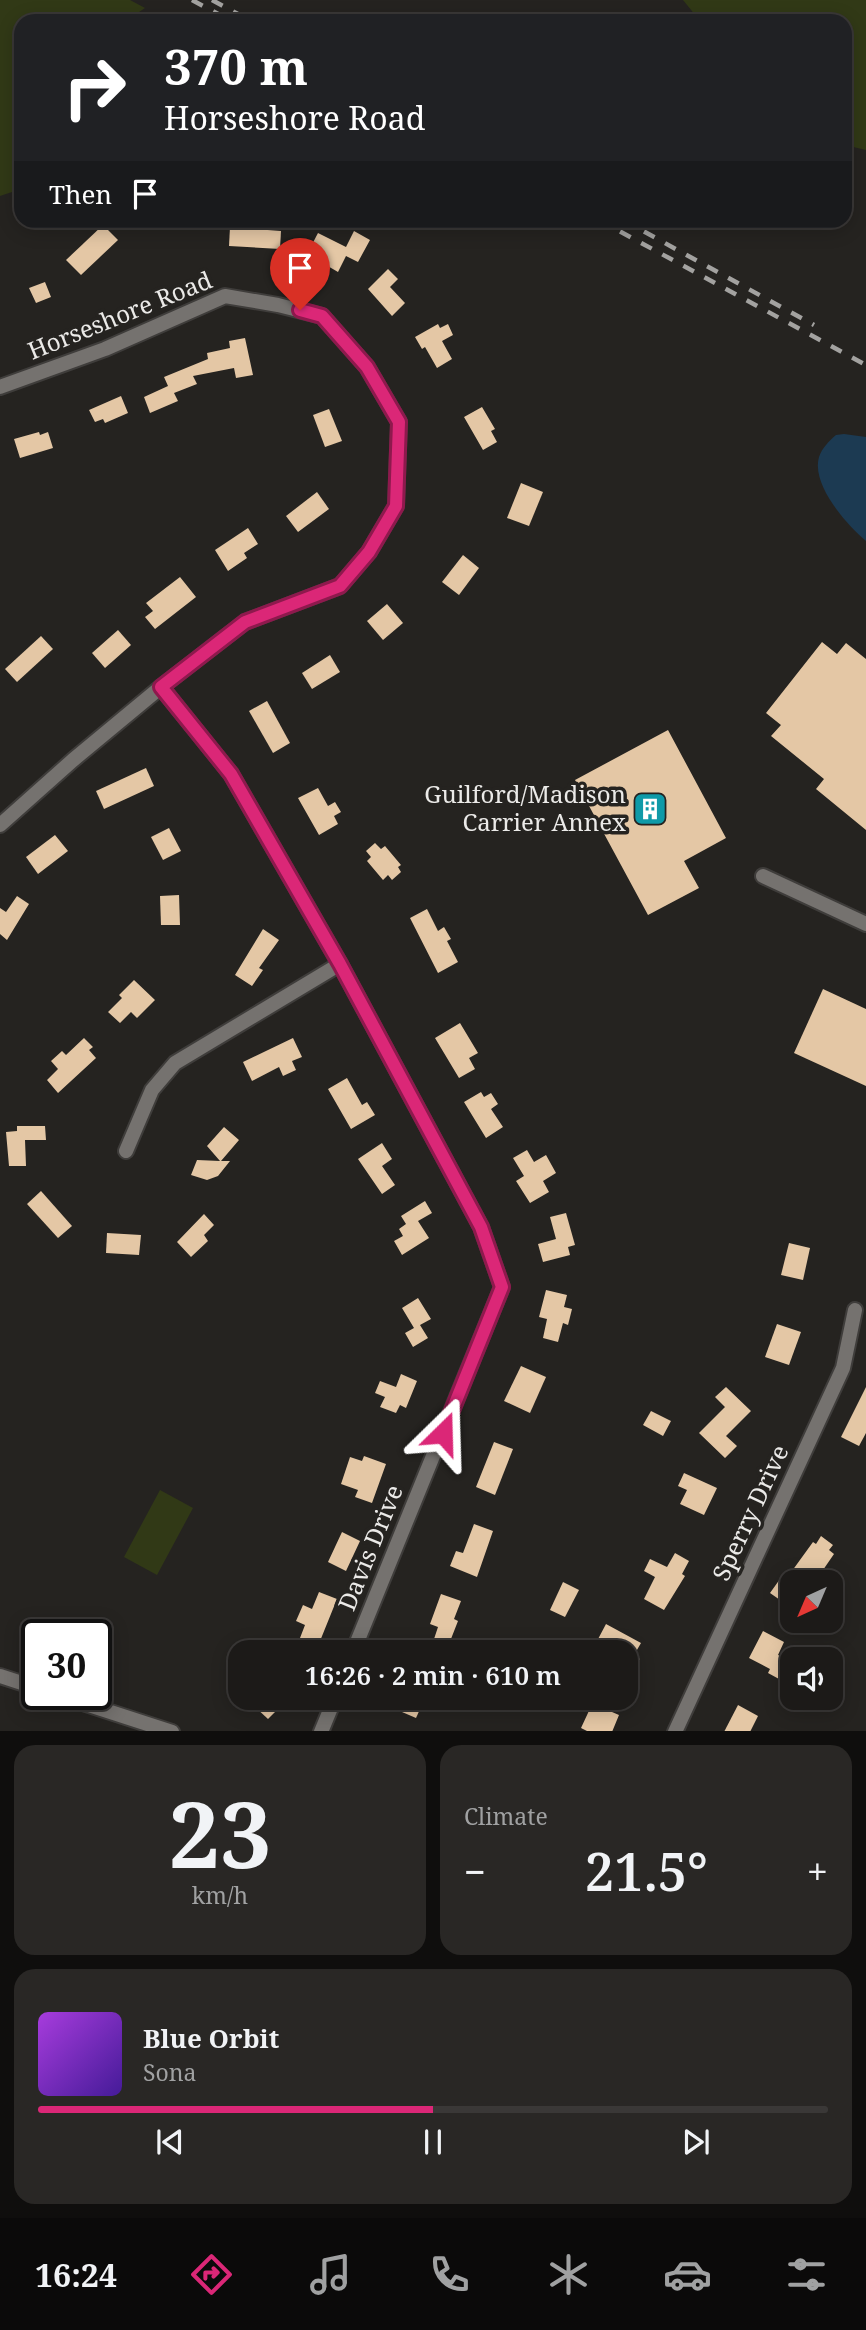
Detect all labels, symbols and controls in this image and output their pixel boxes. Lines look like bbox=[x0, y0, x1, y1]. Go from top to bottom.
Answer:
text: 370 m bbox=[164, 33, 308, 99]
icon: right bbox=[49, 42, 140, 133]
text: Horseshore Road bbox=[164, 96, 425, 139]
icon: arrive bbox=[126, 175, 164, 213]
text: Then bbox=[49, 176, 112, 212]
pin bbox=[270, 238, 330, 310]
icon: arrive bbox=[281, 249, 319, 287]
street label: Horseshore Road bbox=[22, 263, 217, 367]
place label: Guilford/Madison Carrier Annex bbox=[424, 777, 626, 838]
building icon: Guilford/Madison Carrier Annex bbox=[631, 790, 669, 828]
position arrow bbox=[406, 1396, 480, 1470]
street label: Sperry Drive bbox=[704, 1439, 795, 1586]
street label: Davis Drive bbox=[329, 1480, 410, 1615]
north arrow bbox=[780, 1570, 844, 1633]
map controls bbox=[780, 1570, 843, 1710]
speed limit sign: 30 bbox=[21, 1619, 112, 1710]
button: sound bbox=[780, 1647, 843, 1710]
text: 16:26 · 2 min · 610 m bbox=[305, 1657, 561, 1693]
text: 23 bbox=[169, 1771, 271, 1895]
text: Climate bbox=[464, 1800, 548, 1832]
text: 21.5° bbox=[585, 1835, 708, 1906]
text: − bbox=[464, 1845, 486, 1897]
text: + bbox=[807, 1845, 828, 1897]
text: km/h bbox=[192, 1879, 248, 1911]
text: Blue Orbit bbox=[143, 2020, 279, 2056]
text: Sona bbox=[143, 2056, 197, 2088]
icon: previous bbox=[151, 2123, 189, 2161]
icon: pause bbox=[414, 2123, 452, 2161]
icon: next bbox=[677, 2123, 715, 2161]
icon: directions bbox=[187, 2250, 236, 2299]
icon: music bbox=[306, 2250, 355, 2299]
icon: phone bbox=[425, 2250, 474, 2299]
icon: climate bbox=[544, 2250, 593, 2299]
icon: car bbox=[663, 2250, 712, 2299]
icon: filters bbox=[782, 2250, 831, 2299]
text: 16:24 bbox=[35, 2253, 117, 2296]

